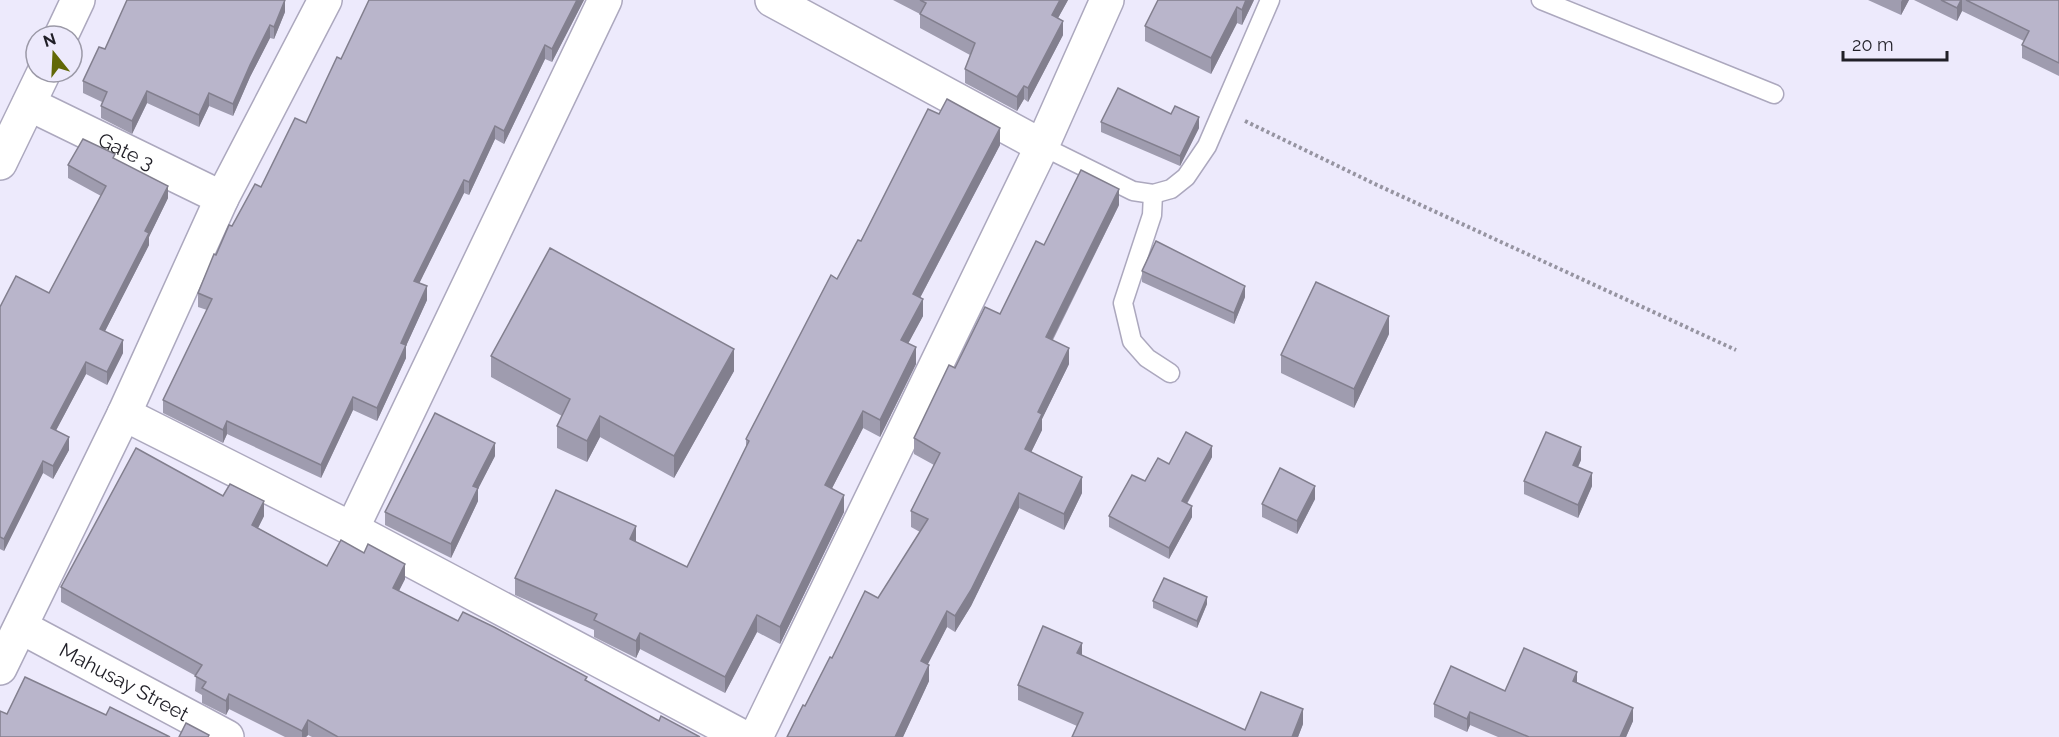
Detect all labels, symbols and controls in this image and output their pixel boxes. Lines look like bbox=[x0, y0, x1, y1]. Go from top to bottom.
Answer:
north arrow bbox=[24, 24, 84, 84]
scale bar bbox=[1843, 24, 1946, 62]
text: N bbox=[41, 29, 58, 51]
text: 20 m bbox=[1852, 34, 1894, 55]
street label: Gate 3 bbox=[94, 128, 158, 175]
street label: Mahusay Street bbox=[55, 638, 193, 727]

